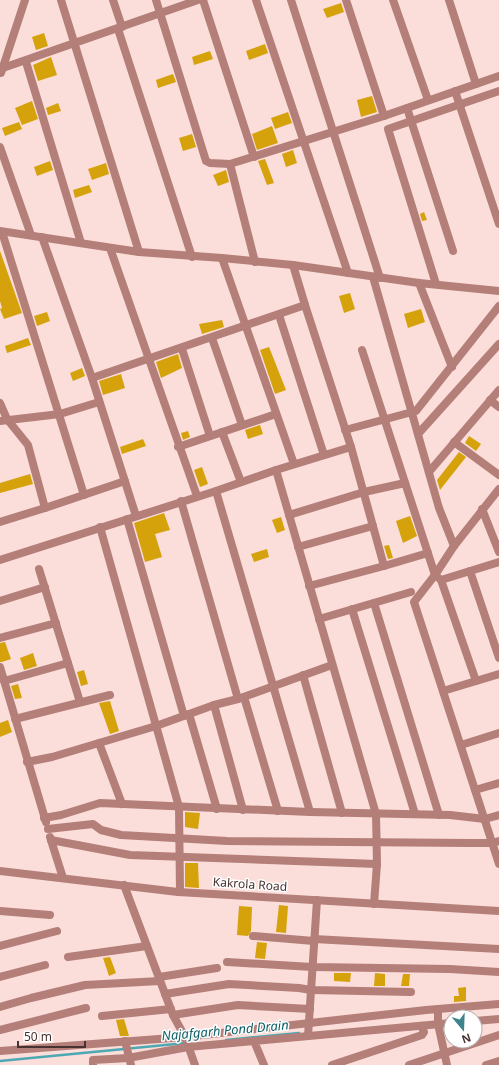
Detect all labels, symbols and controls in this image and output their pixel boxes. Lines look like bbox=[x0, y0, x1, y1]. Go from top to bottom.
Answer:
street label: Kakrola Road bbox=[212, 873, 288, 895]
north arrow bbox=[443, 1009, 483, 1049]
water label: Najafgarh Pond Drain bbox=[161, 1015, 289, 1045]
scale bar bbox=[18, 1023, 85, 1049]
text: 50 m bbox=[24, 1028, 52, 1045]
text: N bbox=[460, 1030, 473, 1047]

